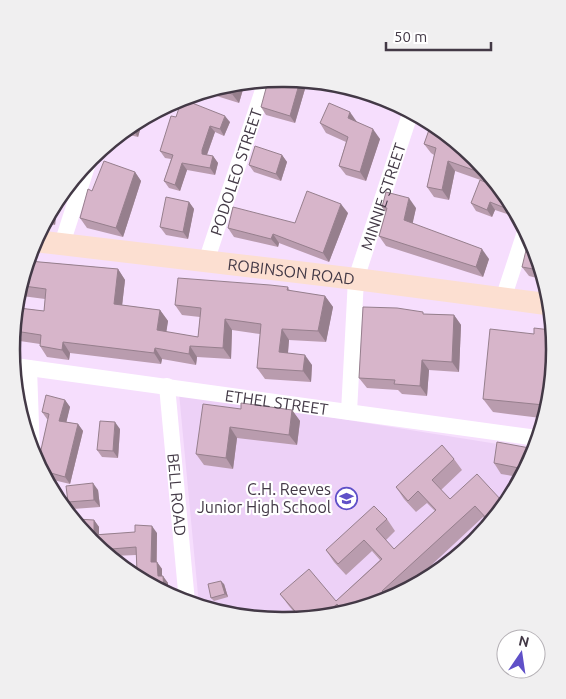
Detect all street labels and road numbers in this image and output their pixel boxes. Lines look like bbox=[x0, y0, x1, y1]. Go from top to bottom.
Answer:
street label: PODOLEO STREET bbox=[206, 106, 265, 238]
street label: MINNIE STREET bbox=[357, 140, 409, 252]
street label: ROBINSON ROAD bbox=[227, 255, 356, 288]
street label: ETHEL STREET bbox=[224, 386, 329, 418]
street label: BELL ROAD bbox=[164, 452, 190, 537]

